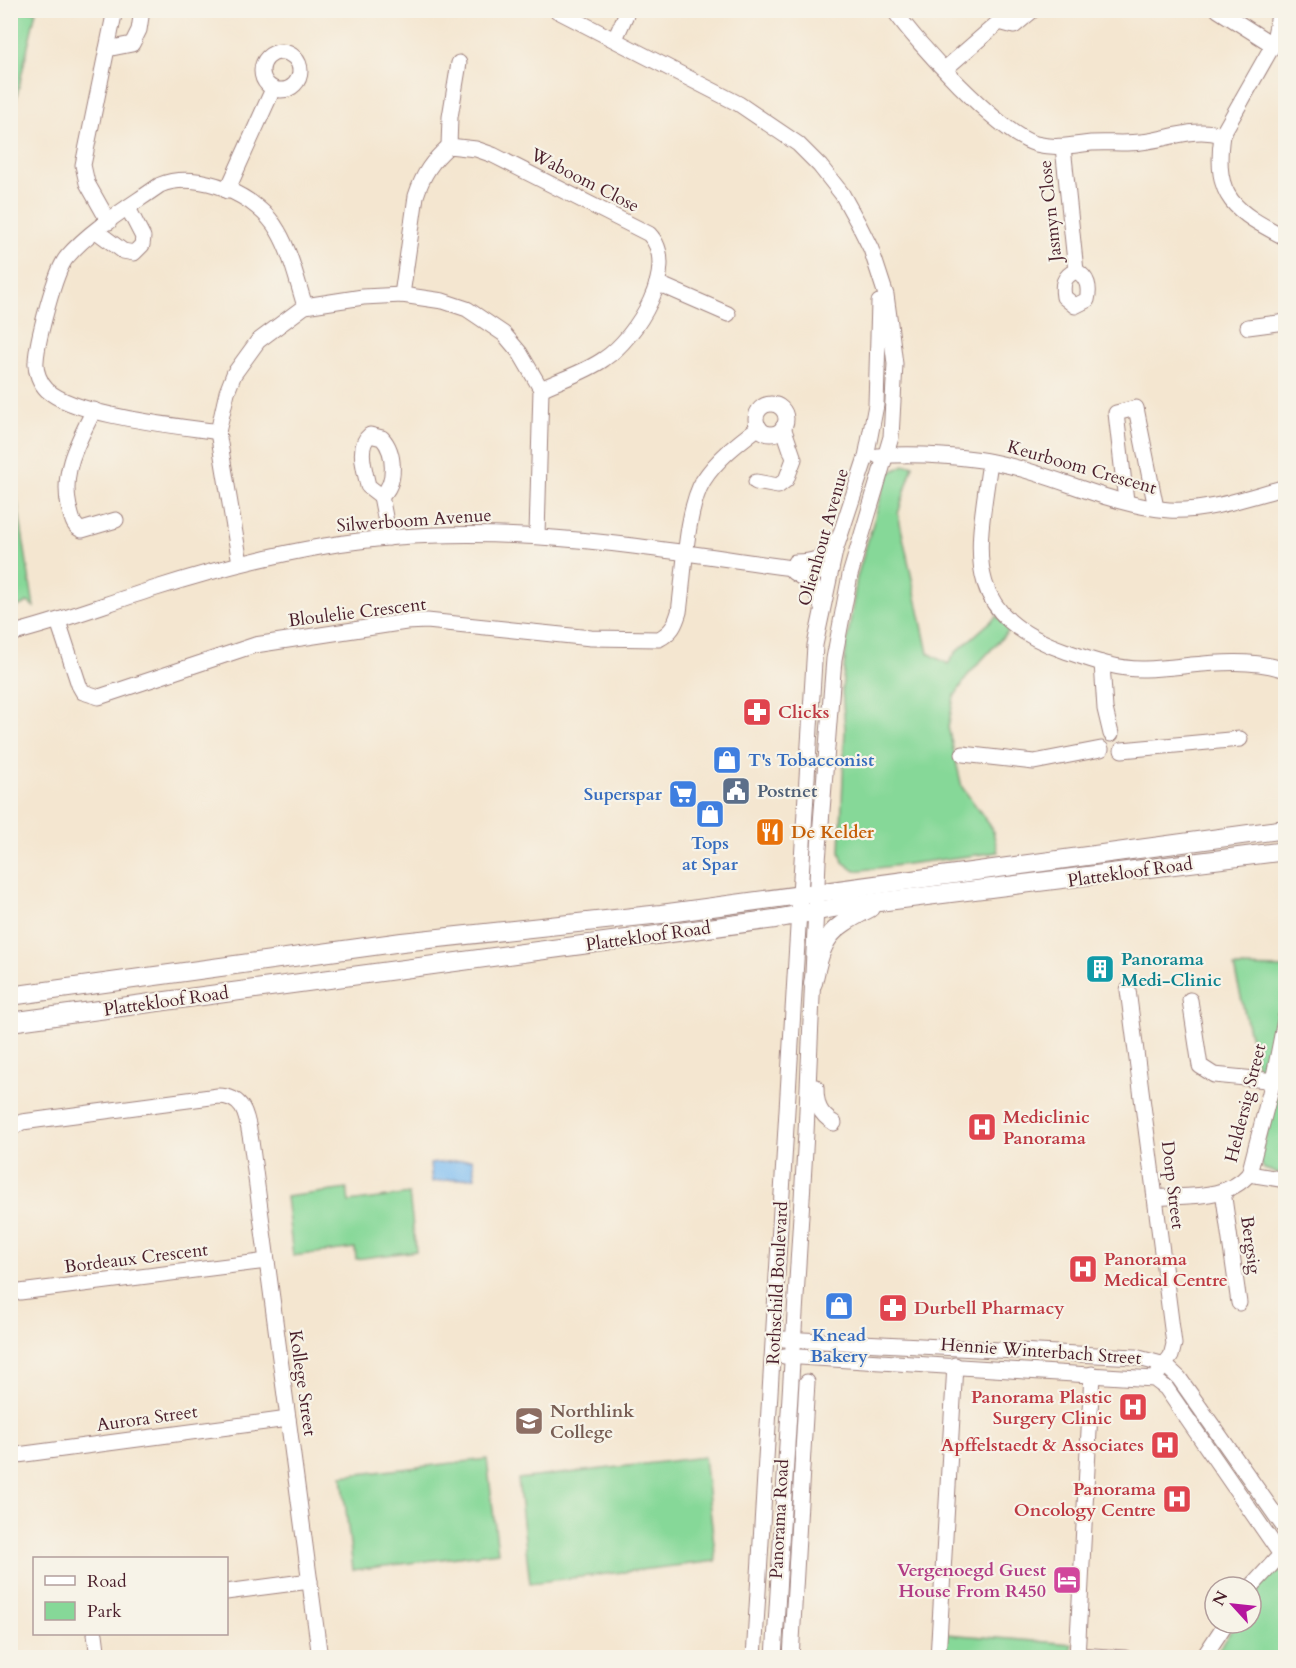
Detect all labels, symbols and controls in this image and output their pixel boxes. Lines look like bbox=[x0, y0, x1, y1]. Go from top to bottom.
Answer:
street label: Waboom Close bbox=[525, 142, 644, 219]
street label: Jasmyn Close bbox=[1033, 159, 1069, 266]
street label: Keurboom Crescent bbox=[1004, 434, 1160, 501]
street label: Olienhout Avenue bbox=[792, 465, 855, 609]
street label: Silwerboom Avenue bbox=[336, 503, 492, 538]
street label: Bloulelie Crescent bbox=[287, 592, 428, 633]
pharmacy icon: Clicks bbox=[741, 696, 773, 728]
place label: Clicks bbox=[778, 700, 830, 725]
shop icon: T's Tobacconist bbox=[711, 744, 743, 776]
place label: T's Tobacconist bbox=[748, 748, 875, 773]
public building icon: Postnet bbox=[720, 775, 752, 807]
supermarket icon: Superspar bbox=[667, 778, 699, 810]
place label: Postnet bbox=[757, 779, 818, 804]
place label: Superspar bbox=[584, 782, 663, 807]
shop icon: Tops at Spar bbox=[694, 798, 726, 830]
restaurant icon: De Kelder bbox=[754, 816, 786, 848]
place label: De Kelder bbox=[791, 820, 875, 845]
place label: Tops at Spar bbox=[682, 831, 739, 877]
street label: Plattekloof Road bbox=[1066, 851, 1195, 894]
street label: Plattekloof Road bbox=[584, 915, 713, 958]
place label: Panorama Medi-Clinic bbox=[1121, 947, 1222, 993]
building icon: Panorama Medi-Clinic bbox=[1084, 953, 1116, 985]
street label: Plattekloof Road bbox=[102, 980, 231, 1023]
street label: Heldersig Street bbox=[1219, 1041, 1272, 1165]
place label: Mediclinic Panorama bbox=[1003, 1105, 1090, 1151]
hospital icon: Mediclinic Panorama bbox=[966, 1111, 998, 1143]
street label: Dorp Street bbox=[1155, 1140, 1190, 1231]
street label: Rothschild Boulevard bbox=[761, 1200, 794, 1365]
street label: Bergsig bbox=[1234, 1214, 1267, 1277]
street label: Bordeaux Crescent bbox=[63, 1237, 210, 1280]
place label: Panorama Medical Centre bbox=[1104, 1247, 1228, 1293]
hospital icon: Panorama Medical Centre bbox=[1067, 1253, 1099, 1285]
shop icon: Knead Bakery bbox=[823, 1290, 855, 1322]
pharmacy icon: Durbell Pharmacy bbox=[877, 1292, 909, 1324]
place label: Durbell Pharmacy bbox=[914, 1296, 1065, 1321]
place label: Knead Bakery bbox=[810, 1323, 869, 1369]
street label: Kollege Street bbox=[283, 1328, 322, 1438]
street label: Hennie Winterbach Street bbox=[940, 1332, 1142, 1371]
place label: Panorama Plastic Surgery Clinic bbox=[971, 1385, 1112, 1431]
hospital icon: Panorama Plastic Surgery Clinic bbox=[1117, 1391, 1149, 1423]
street label: Aurora Street bbox=[95, 1399, 199, 1438]
place label: Northlink College bbox=[550, 1399, 635, 1445]
school or university icon: Northlink College bbox=[513, 1405, 545, 1437]
hospital icon: Apffelstaedt & Associates bbox=[1149, 1429, 1181, 1461]
place label: Apffelstaedt & Associates bbox=[941, 1433, 1144, 1458]
street label: Panorama Road bbox=[764, 1458, 795, 1580]
place label: Panorama Oncology Centre bbox=[1014, 1477, 1156, 1523]
hospital icon: Panorama Oncology Centre bbox=[1161, 1483, 1193, 1515]
legend bbox=[33, 1557, 228, 1635]
place label: Vergenoegd Guest House From R450 bbox=[897, 1558, 1047, 1604]
hotel icon: Vergenoegd Guest House From R450 bbox=[1051, 1564, 1083, 1596]
text: Road bbox=[87, 1569, 127, 1594]
north arrow bbox=[1203, 1575, 1263, 1635]
text: N bbox=[1208, 1587, 1234, 1610]
text: Park bbox=[87, 1599, 122, 1624]

